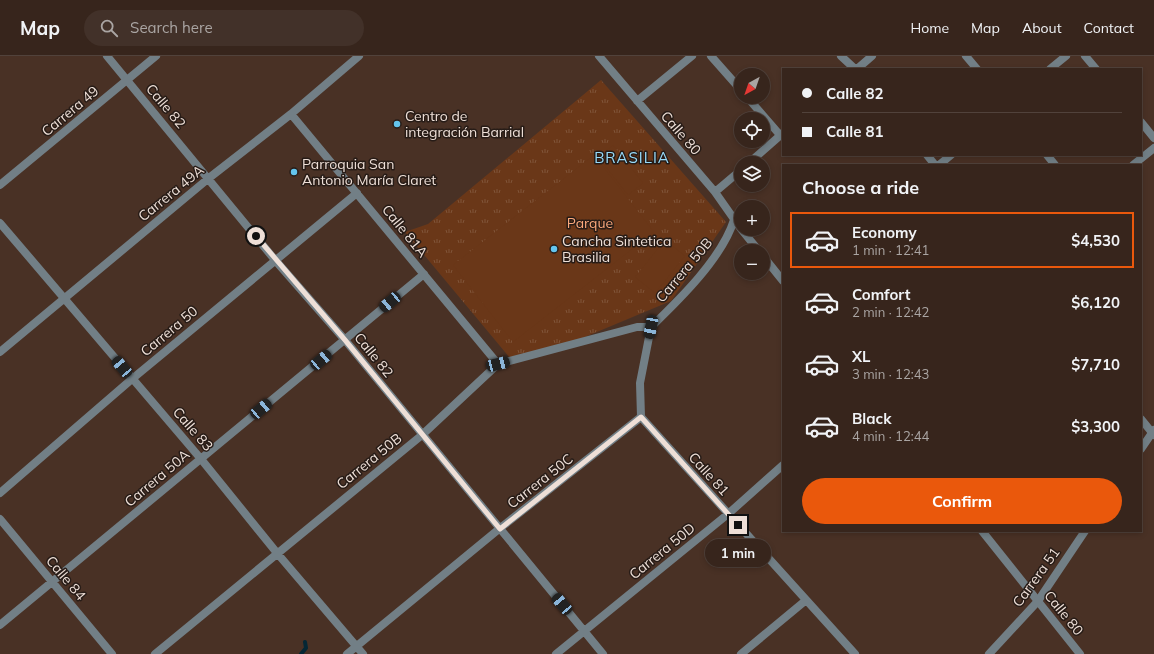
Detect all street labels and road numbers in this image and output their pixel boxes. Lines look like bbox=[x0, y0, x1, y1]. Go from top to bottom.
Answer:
street label: Calle 82 bbox=[142, 80, 190, 132]
street label: Carrera 49 bbox=[38, 82, 102, 140]
street label: Calle 80 bbox=[657, 107, 705, 159]
street label: Carrera 49A bbox=[134, 161, 208, 225]
street label: Calle 81A bbox=[378, 201, 432, 262]
street label: Carrera 50B bbox=[652, 234, 716, 306]
street label: Carrera 50 bbox=[137, 302, 201, 360]
street label: Calle 82 bbox=[350, 329, 398, 381]
street label: Calle 83 bbox=[169, 403, 217, 455]
street label: Carrera 50B bbox=[333, 429, 405, 493]
street label: Carrera 50A bbox=[121, 445, 194, 510]
street label: Calle 81 bbox=[685, 448, 733, 500]
street label: Carrera 50C bbox=[503, 450, 577, 512]
street label: Carrera 50D bbox=[625, 519, 699, 583]
street label: Carrera 51 bbox=[1008, 544, 1064, 610]
street label: Calle 84 bbox=[42, 552, 90, 604]
street label: Calle 80 bbox=[1040, 587, 1088, 639]

